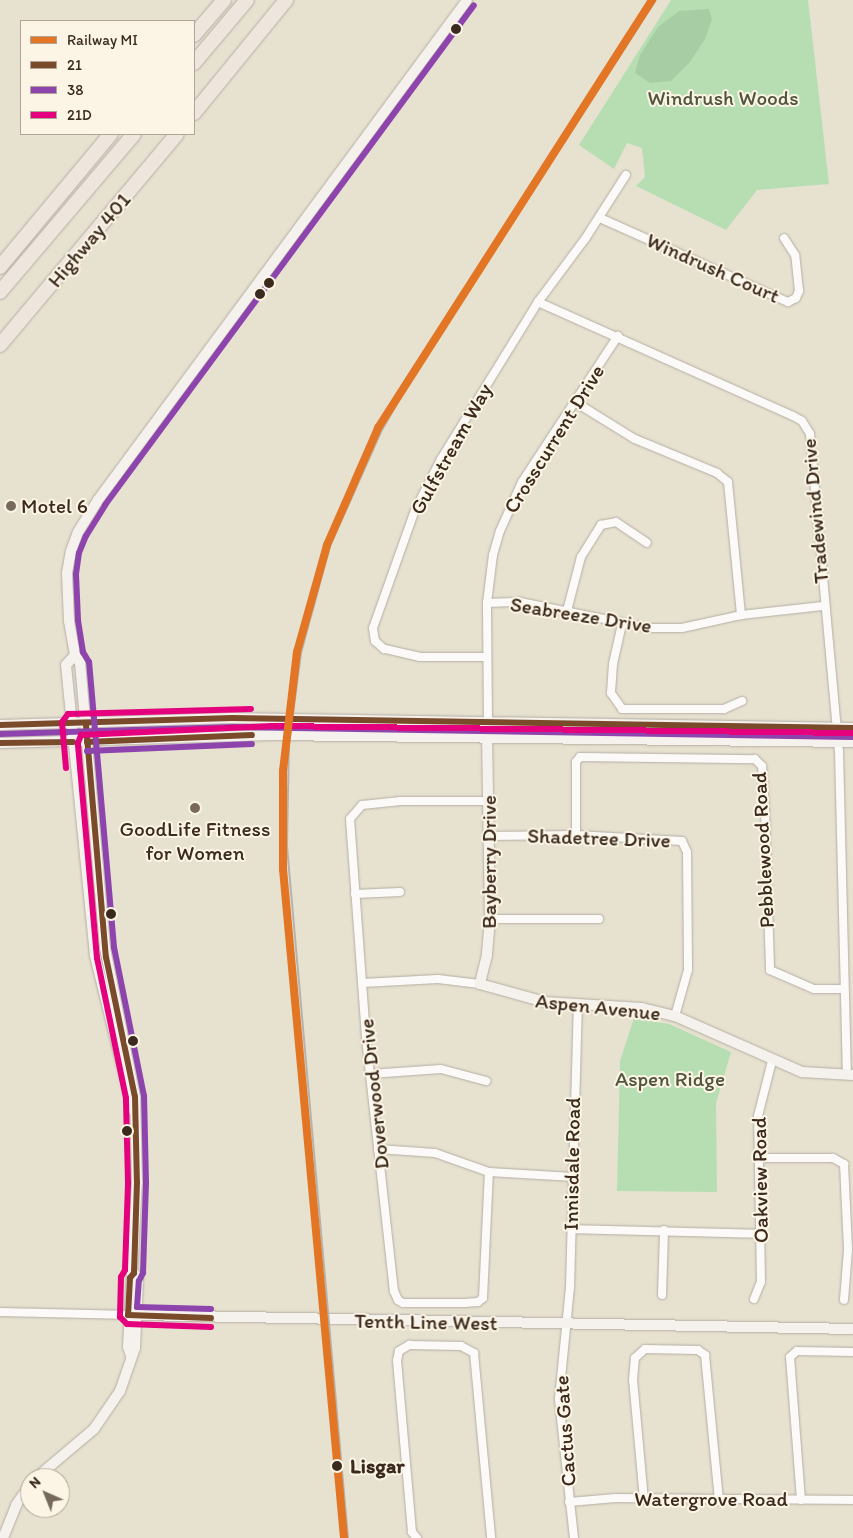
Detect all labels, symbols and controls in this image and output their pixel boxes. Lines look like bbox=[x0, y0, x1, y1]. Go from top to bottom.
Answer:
legend bbox=[20, 20, 195, 135]
unlabelled marker bbox=[451, 24, 461, 34]
text: Railway MI bbox=[67, 31, 138, 49]
text: 21 bbox=[67, 56, 82, 74]
text: 38 bbox=[67, 81, 83, 99]
park label: Windrush Woods bbox=[648, 85, 798, 111]
text: 21D bbox=[67, 106, 92, 124]
street label: Highway 401 bbox=[42, 188, 136, 292]
street label: Windrush Court bbox=[643, 227, 783, 309]
unlabelled marker bbox=[264, 278, 274, 288]
unlabelled marker bbox=[255, 289, 265, 299]
street label: Crosscurrent Drive bbox=[498, 360, 610, 518]
street label: Gulfstream Way bbox=[405, 379, 497, 519]
street label: Tradewind Drive bbox=[796, 437, 834, 585]
place label: Motel 6 bbox=[21, 493, 88, 519]
marker: Motel 6 bbox=[5, 500, 17, 512]
street label: Seabreeze Drive bbox=[508, 591, 654, 639]
street label: Pebblewood Road bbox=[746, 771, 780, 929]
street label: Bayberry Drive bbox=[476, 795, 502, 929]
marker: GoodLife Fitness for Women bbox=[189, 802, 201, 814]
place label: GoodLife Fitness for Women bbox=[120, 816, 270, 866]
street label: Shadetree Drive bbox=[527, 823, 671, 853]
unlabelled marker bbox=[106, 909, 116, 919]
street label: Aspen Avenue bbox=[534, 988, 662, 1026]
street label: Doverwood Drive bbox=[354, 1017, 394, 1171]
unlabelled marker bbox=[128, 1036, 138, 1046]
park label: Aspen Ridge bbox=[615, 1066, 725, 1092]
street label: Innisdale Road bbox=[558, 1097, 586, 1231]
street label: Oakview Road bbox=[746, 1117, 774, 1243]
unlabelled marker bbox=[122, 1126, 132, 1136]
street label: Tenth Line West bbox=[355, 1308, 497, 1336]
street label: Cactus Gate bbox=[549, 1375, 581, 1487]
place label: Lisgar bbox=[350, 1453, 405, 1479]
marker: Lisgar bbox=[328, 1457, 346, 1475]
north arrow bbox=[20, 1468, 70, 1518]
text: N bbox=[26, 1473, 44, 1492]
street label: Watergrove Road bbox=[634, 1486, 788, 1512]

